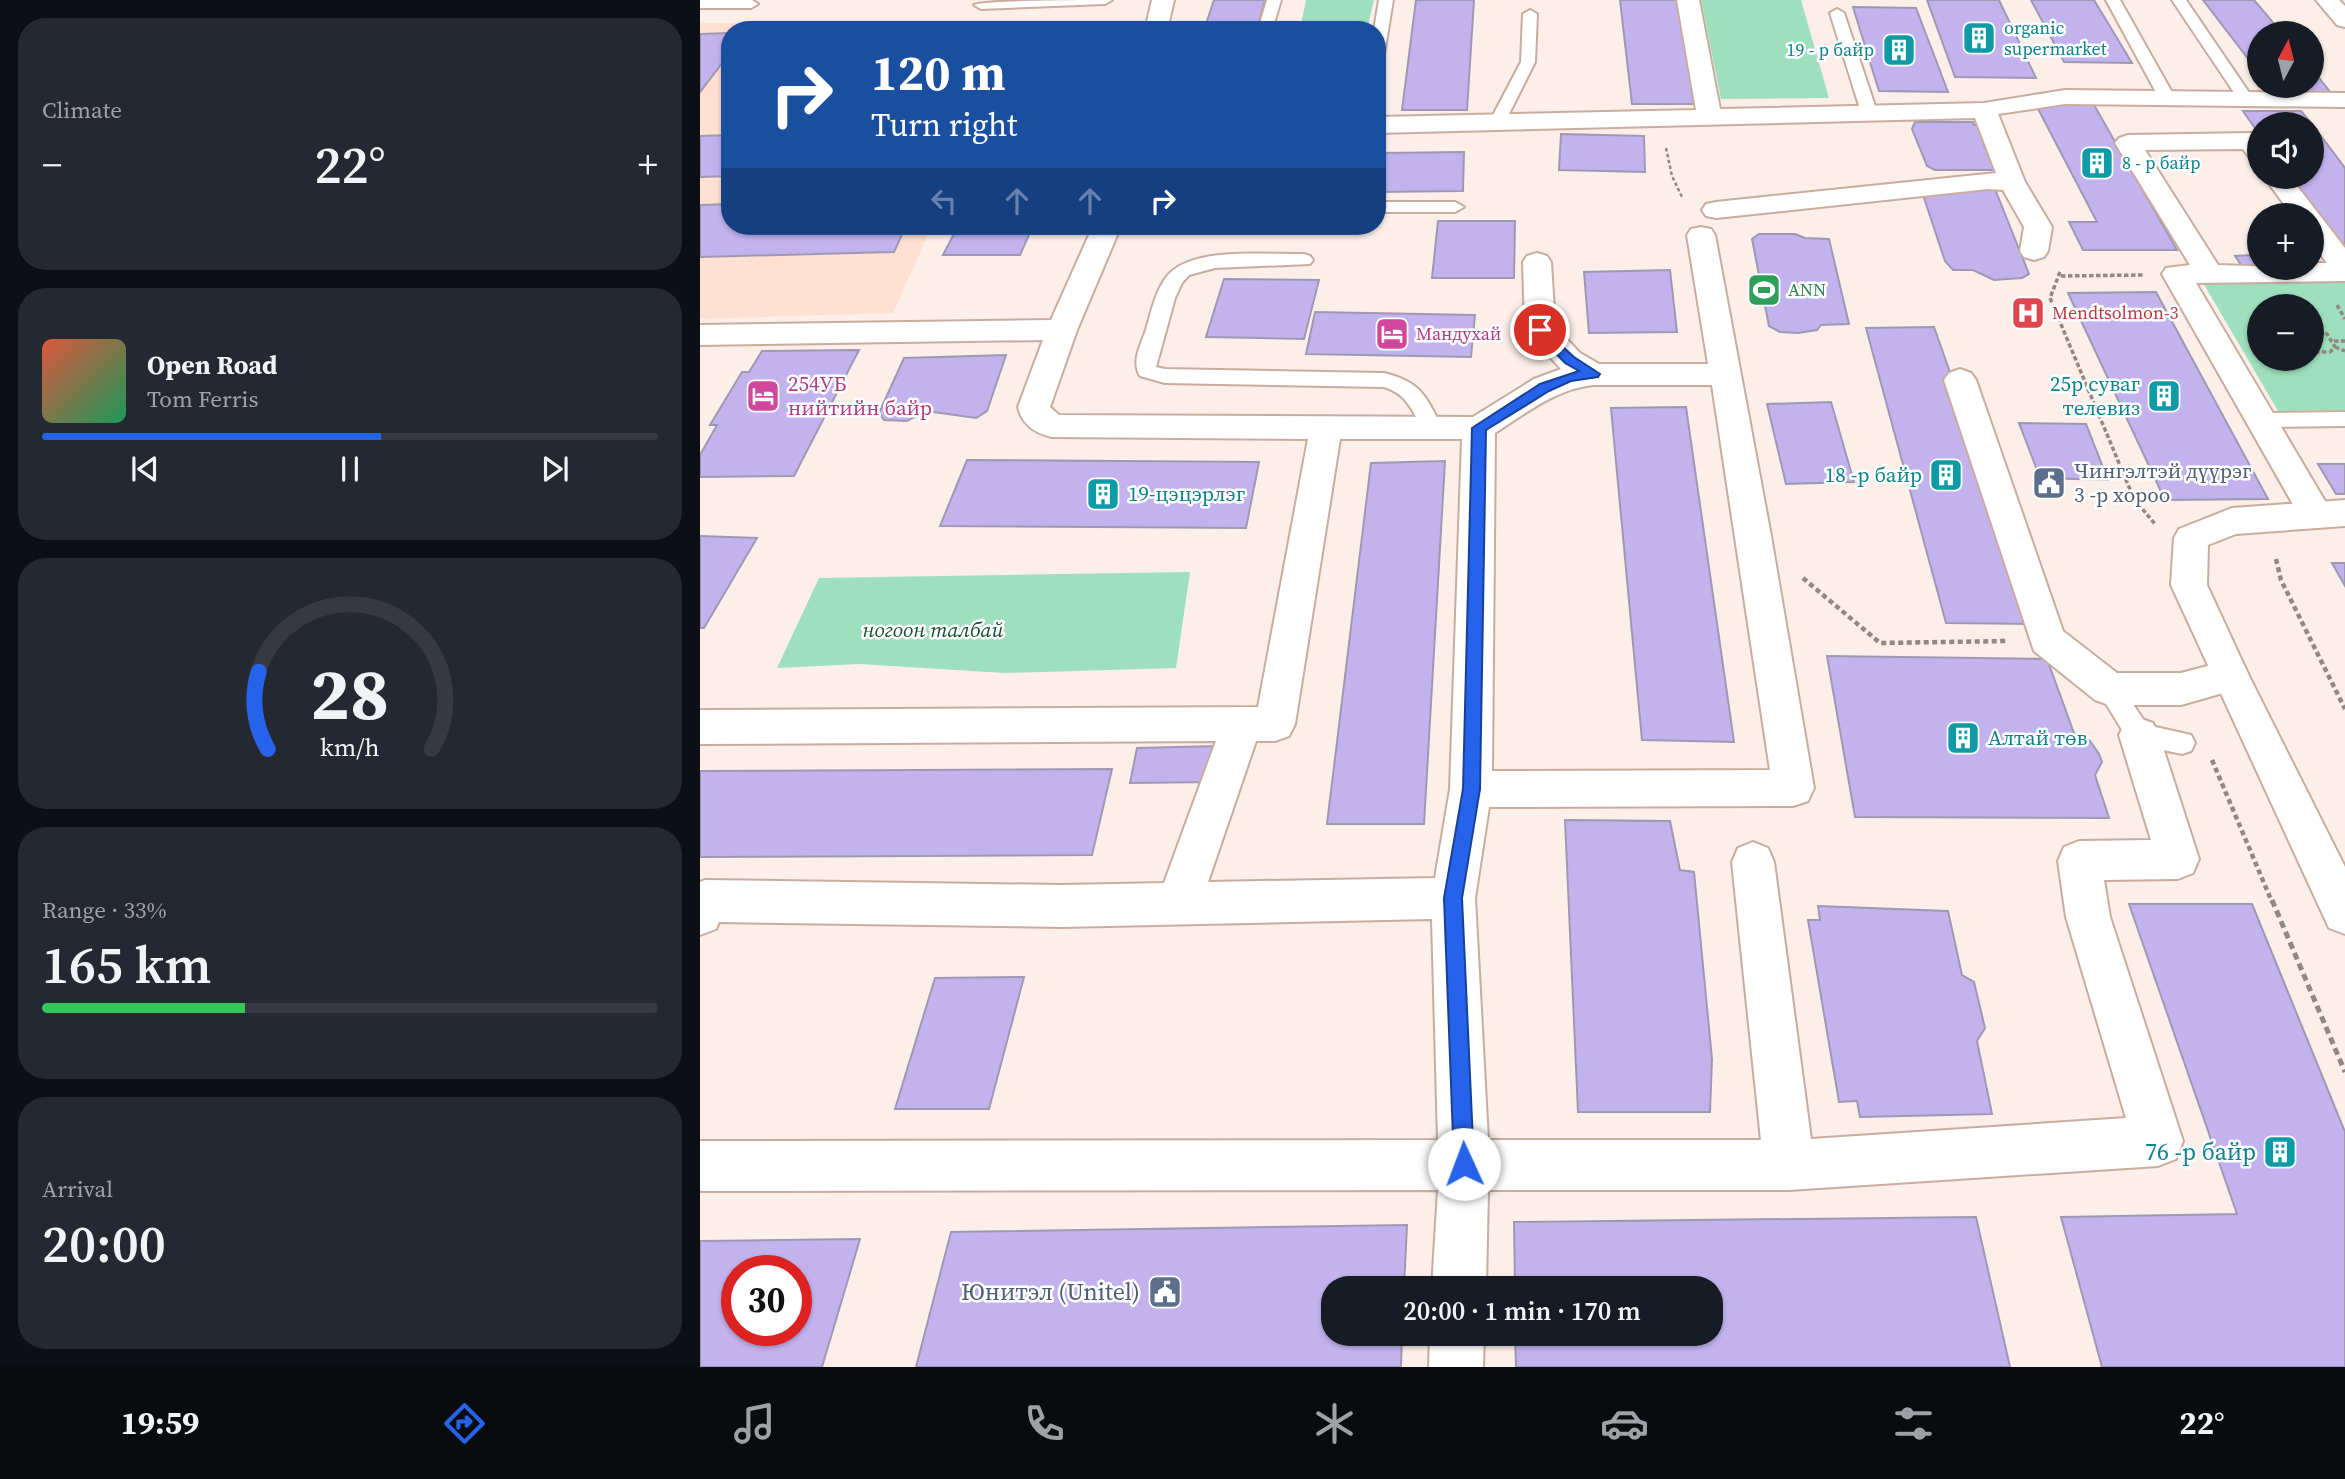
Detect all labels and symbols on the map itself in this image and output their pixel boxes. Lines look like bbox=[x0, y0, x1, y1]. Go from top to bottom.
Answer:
place label: organic supermarket bbox=[2004, 15, 2107, 61]
building icon: organic supermarket bbox=[1960, 19, 1998, 57]
north arrow bbox=[2247, 21, 2324, 98]
building icon: 19 - р байр bbox=[1880, 31, 1918, 69]
place label: 19 - р байр bbox=[1787, 37, 1874, 62]
building icon: 8 - р байр bbox=[2078, 144, 2116, 182]
place label: 8 - р байр bbox=[2122, 150, 2200, 175]
sports icon: ANN bbox=[1745, 271, 1783, 309]
place label: ANN bbox=[1788, 277, 1826, 302]
hospital icon: Mendtsolmon-3 bbox=[2009, 294, 2047, 332]
pin bbox=[1510, 300, 1570, 360]
place label: Mendtsolmon-3 bbox=[2052, 300, 2179, 325]
hotel icon: Мандухай bbox=[1373, 315, 1411, 353]
place label: Мандухай bbox=[1416, 321, 1501, 346]
place label: 254УБ нийтийн байр bbox=[788, 369, 932, 422]
place label: 25р суваг телевиз bbox=[2050, 369, 2140, 422]
hotel icon: 254УБ нийтийн байр bbox=[744, 377, 782, 415]
building icon: 25р суваг телевиз bbox=[2145, 377, 2183, 415]
building icon: 18 -р байр bbox=[1927, 456, 1965, 494]
place label: Чингэлтэй дүүрэг 3 -р хороо bbox=[2074, 456, 2251, 509]
place label: 18 -р байр bbox=[1825, 460, 1922, 489]
public building icon: Чингэлтэй дүүрэг 3 -р хороо bbox=[2030, 464, 2068, 502]
building icon: 19-цэцэрлэг bbox=[1084, 475, 1122, 513]
place label: 19-цэцэрлэг bbox=[1128, 479, 1245, 508]
park label: ногоон талбай bbox=[863, 615, 1003, 644]
building icon: Алтай төв bbox=[1944, 719, 1982, 757]
place label: Алтай төв bbox=[1988, 723, 2088, 752]
position arrow bbox=[1427, 1127, 1501, 1201]
building icon: 76 -р байр bbox=[2261, 1133, 2299, 1171]
place label: 76 -р байр bbox=[2145, 1135, 2256, 1168]
speed limit sign: 30 bbox=[721, 1255, 812, 1346]
public building icon: Юнитэл (Unitel) bbox=[1146, 1273, 1184, 1311]
place label: Юнитэл (Unitel) bbox=[961, 1275, 1140, 1308]

